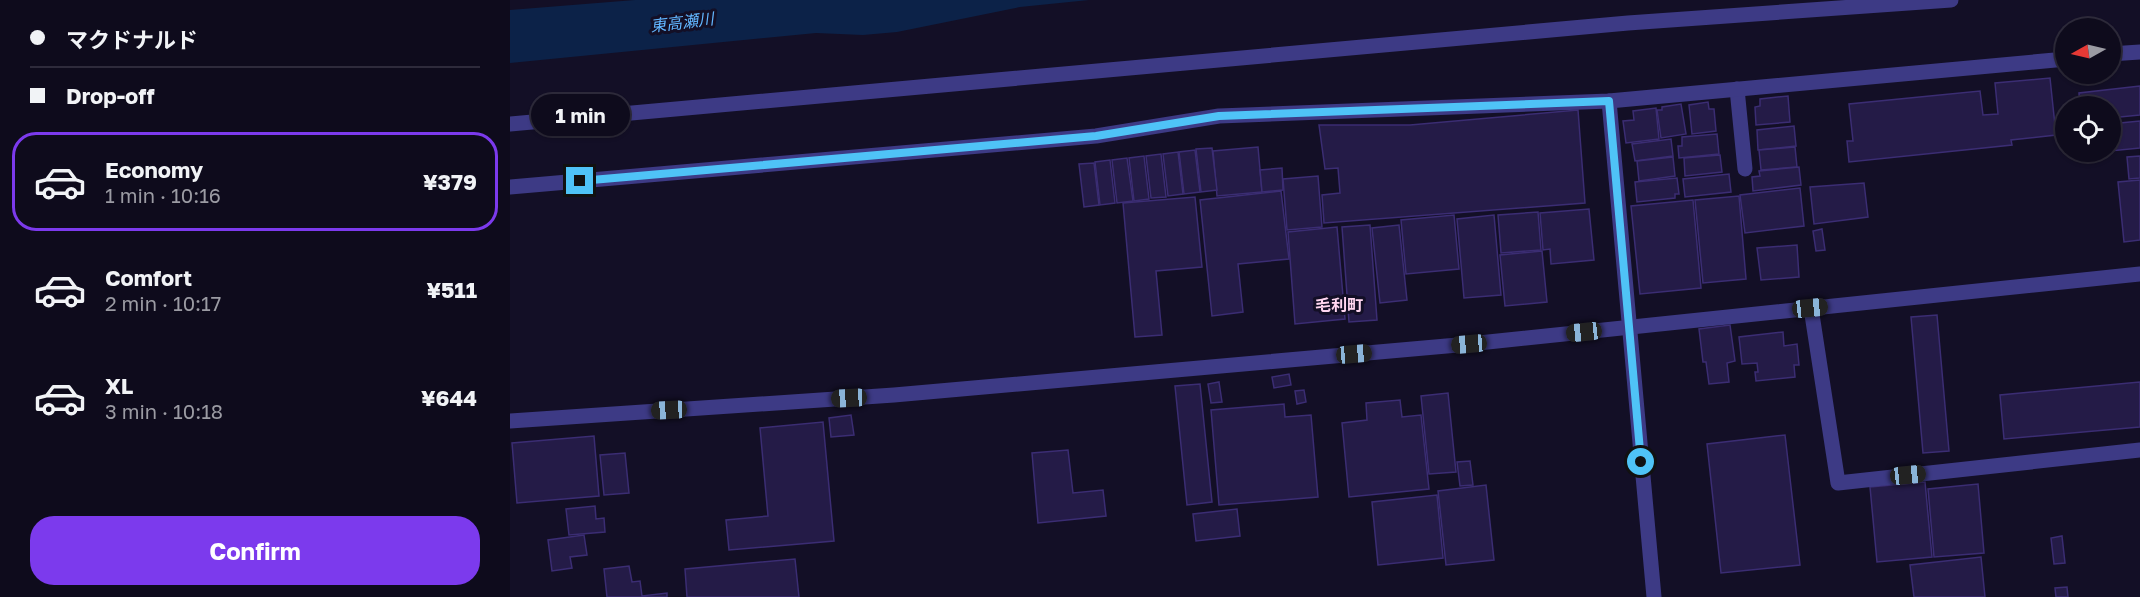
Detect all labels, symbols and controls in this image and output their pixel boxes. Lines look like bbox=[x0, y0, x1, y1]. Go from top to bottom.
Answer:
water label: 東高瀬川 bbox=[649, 8, 717, 36]
north arrow bbox=[2055, 18, 2121, 84]
map controls bbox=[2055, 18, 2121, 162]
text: マクドナルド bbox=[66, 26, 198, 53]
text: Drop-off bbox=[66, 82, 155, 109]
callout: 1 min bbox=[530, 94, 629, 136]
button: locate bbox=[2055, 96, 2121, 162]
text: 1 min bbox=[555, 103, 606, 127]
icon: car bbox=[33, 155, 87, 209]
text: Economy bbox=[105, 156, 203, 183]
route end bbox=[566, 167, 593, 194]
text: ¥379 bbox=[423, 168, 477, 195]
text: 1 min · 10:16 bbox=[105, 183, 221, 207]
icon: car bbox=[33, 263, 87, 317]
text: Comfort bbox=[105, 264, 192, 291]
text: ¥511 bbox=[426, 276, 477, 303]
text: 2 min · 10:17 bbox=[105, 291, 221, 315]
district label: 毛利町 bbox=[1315, 295, 1363, 315]
car bbox=[1791, 297, 1829, 319]
car bbox=[1565, 321, 1603, 343]
car bbox=[1450, 333, 1488, 355]
car bbox=[1335, 343, 1373, 365]
icon: car bbox=[33, 371, 87, 425]
text: XL bbox=[105, 372, 133, 399]
text: ¥644 bbox=[421, 384, 477, 411]
car bbox=[831, 388, 867, 408]
text: 3 min · 10:18 bbox=[105, 399, 223, 423]
car bbox=[651, 400, 687, 420]
route start bbox=[1627, 448, 1654, 475]
car bbox=[1889, 464, 1927, 486]
button: Confirm bbox=[30, 516, 480, 585]

